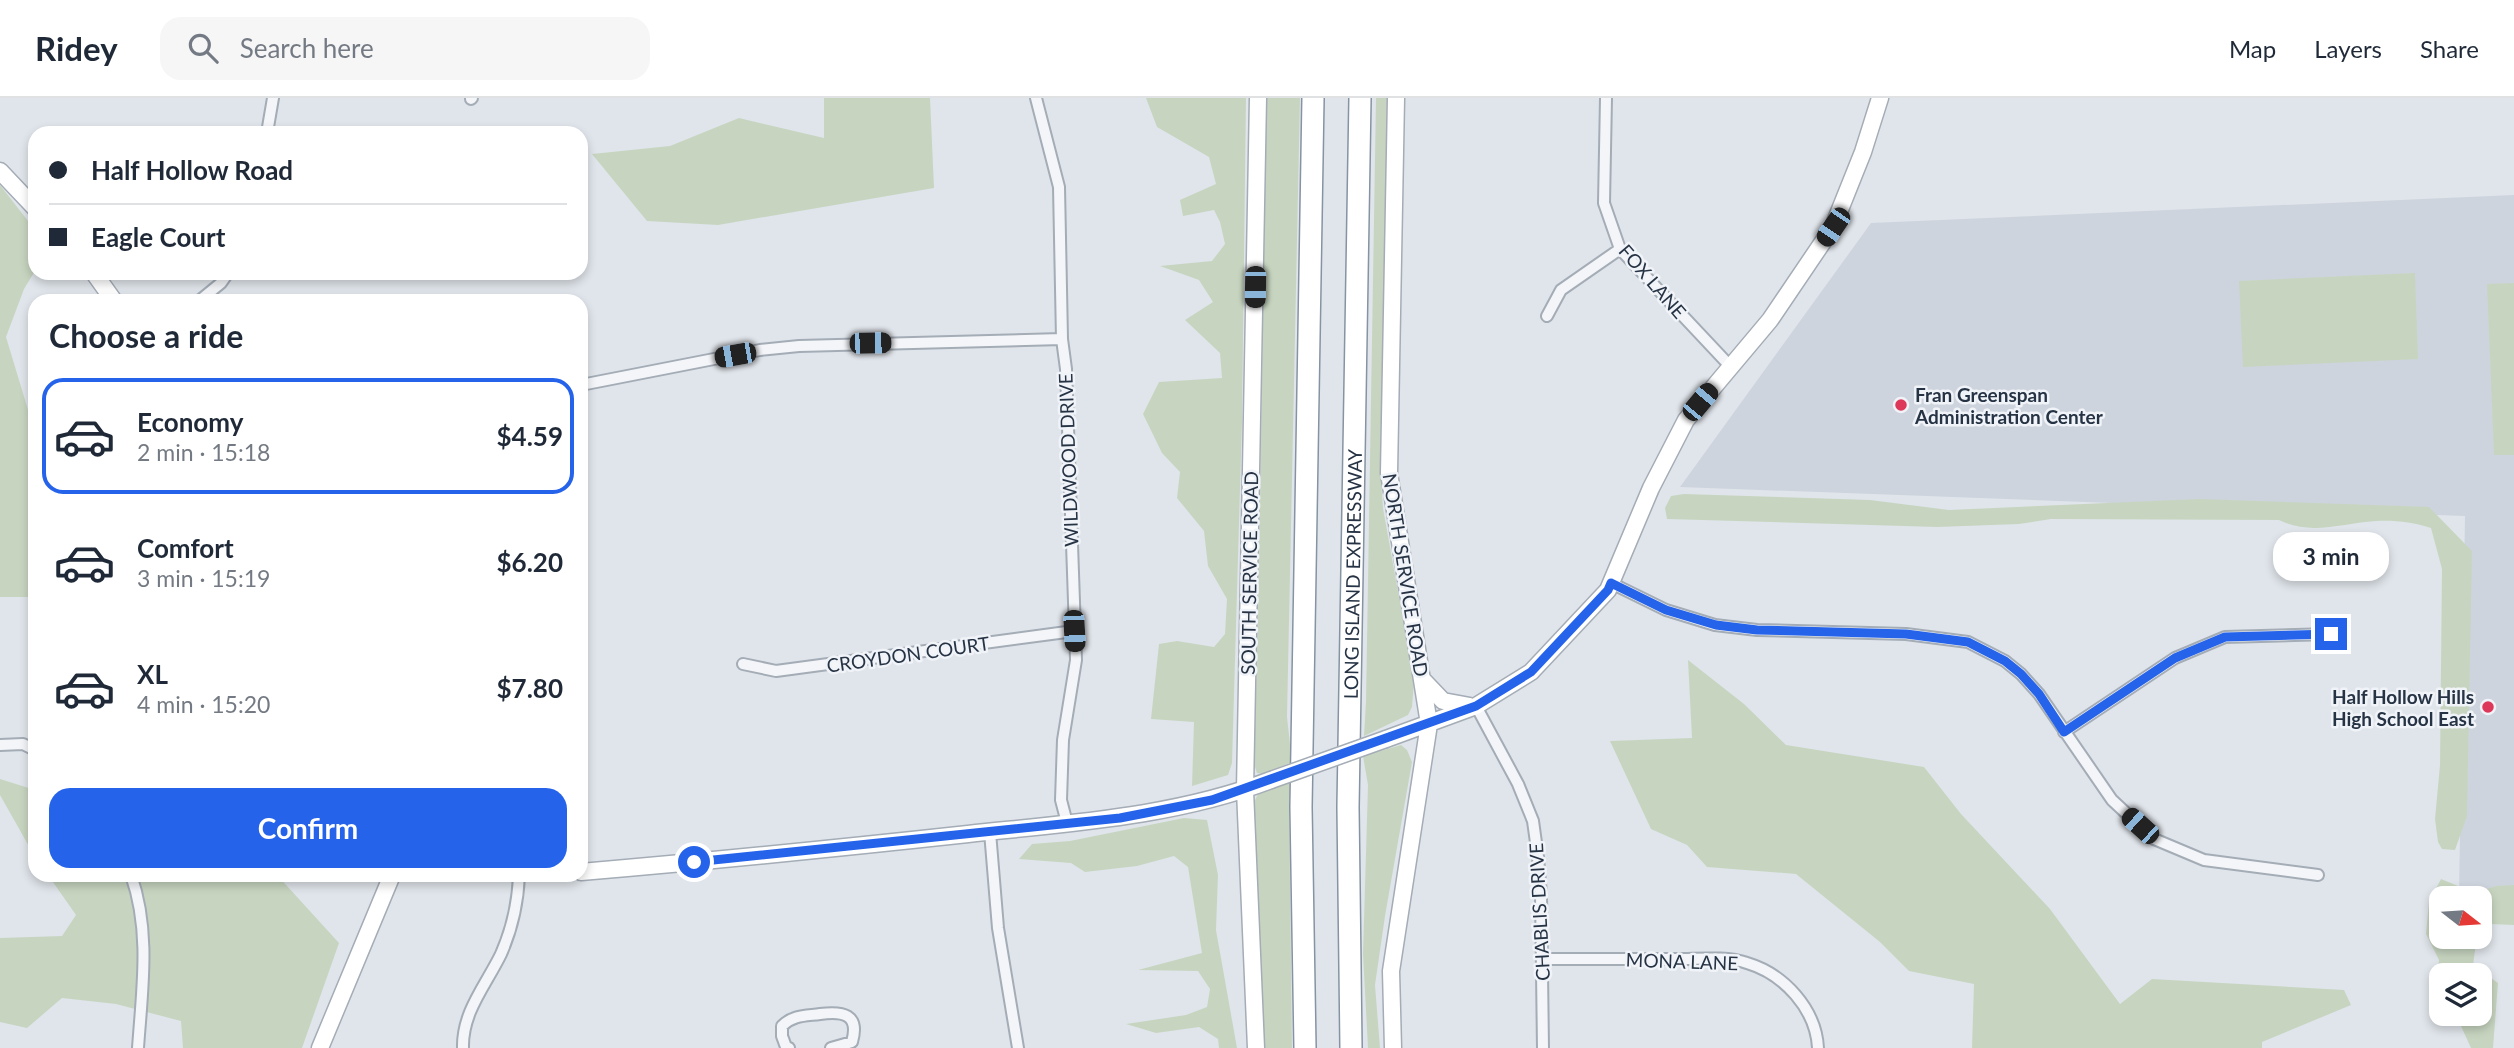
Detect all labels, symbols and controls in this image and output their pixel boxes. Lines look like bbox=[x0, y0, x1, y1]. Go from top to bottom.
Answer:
search box bbox=[160, 17, 650, 80]
text: Ridey bbox=[35, 28, 118, 68]
icon: search bbox=[184, 29, 222, 67]
text: Search here bbox=[240, 32, 374, 64]
text: Map bbox=[2229, 34, 2276, 63]
text: Layers bbox=[2314, 34, 2382, 63]
text: Share bbox=[2420, 34, 2479, 63]
text: Half Hollow Road bbox=[91, 154, 293, 186]
car bbox=[1813, 204, 1854, 250]
text: Eagle Court bbox=[91, 221, 225, 253]
street label: FOX LANE bbox=[1615, 239, 1691, 323]
car bbox=[1245, 266, 1266, 308]
text: Choose a ride bbox=[49, 316, 243, 355]
car bbox=[849, 332, 892, 354]
car bbox=[713, 341, 758, 369]
street label: WILDWOOD DRIVE bbox=[1053, 373, 1083, 547]
car bbox=[1679, 379, 1722, 425]
place label: Fran Greenspan Administration Center bbox=[1914, 383, 2104, 428]
marker: Fran Greenspan Administration Center bbox=[1893, 397, 1909, 413]
icon: car bbox=[53, 405, 116, 468]
text: Economy bbox=[137, 406, 243, 438]
text: $4.59 bbox=[497, 420, 563, 452]
text: 2 min · 15:18 bbox=[137, 438, 270, 466]
street label: LONG ISLAND EXPRESSWAY bbox=[1338, 449, 1366, 699]
street label: SOUTH SERVICE ROAD bbox=[1236, 471, 1262, 675]
street label: NORTH SERVICE ROAD bbox=[1379, 472, 1433, 678]
icon: car bbox=[53, 531, 116, 594]
text: Comfort bbox=[137, 532, 234, 564]
callout: 3 min bbox=[2273, 532, 2389, 582]
text: 3 min bbox=[2302, 542, 2360, 570]
text: $6.20 bbox=[497, 546, 563, 578]
text: 3 min · 15:19 bbox=[137, 564, 270, 592]
car bbox=[1063, 609, 1086, 653]
route end bbox=[2315, 618, 2347, 650]
street label: CROYDON COURT bbox=[825, 631, 991, 677]
icon: car bbox=[53, 657, 116, 720]
text: XL bbox=[137, 658, 168, 690]
text: $7.80 bbox=[497, 672, 563, 704]
place label: Half Hollow Hills High School East bbox=[2332, 685, 2474, 730]
text: 4 min · 15:20 bbox=[137, 690, 270, 718]
marker: Half Hollow Hills High School East bbox=[2480, 699, 2496, 715]
button: Confirm bbox=[49, 788, 567, 868]
car bbox=[2118, 804, 2163, 848]
street label: CHABLIS DRIVE bbox=[1524, 842, 1554, 982]
route start bbox=[678, 846, 710, 878]
north arrow bbox=[2429, 886, 2492, 948]
map controls bbox=[2429, 886, 2492, 1026]
street label: MONA LANE bbox=[1625, 948, 1739, 974]
button: layers bbox=[2429, 963, 2492, 1026]

